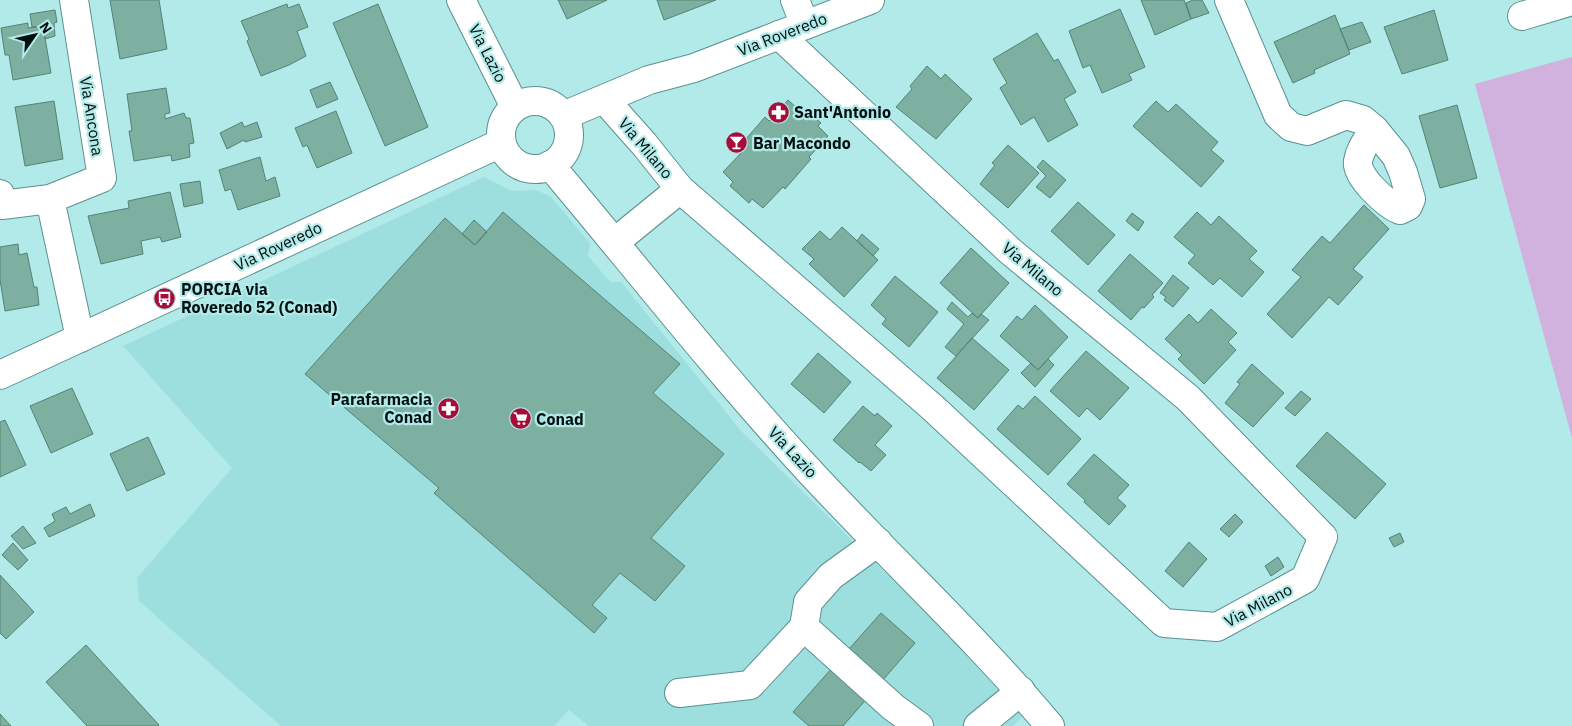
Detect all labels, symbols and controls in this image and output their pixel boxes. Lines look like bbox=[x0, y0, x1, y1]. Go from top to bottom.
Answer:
street label: Via Roveredo bbox=[734, 8, 830, 60]
north arrow bbox=[10, 10, 60, 60]
text: N bbox=[35, 18, 56, 37]
street label: Via Lazio bbox=[465, 20, 511, 86]
street label: Via Ancona bbox=[76, 75, 108, 157]
pharmacy icon: Sant'Antonio bbox=[766, 100, 790, 124]
place label: Sant'Antonio bbox=[794, 102, 891, 122]
street label: Via Milano bbox=[615, 113, 677, 183]
bar icon: Bar Macondo bbox=[725, 131, 749, 155]
place label: Bar Macondo bbox=[753, 133, 851, 153]
street label: Via Roveredo bbox=[231, 217, 325, 275]
street label: Via Milano bbox=[998, 238, 1068, 300]
place label: PORCIA via Roveredo 52 (Conad) bbox=[181, 279, 337, 317]
bus stop icon: PORCIA via Roveredo 52 (Conad) bbox=[153, 286, 177, 310]
place label: Parafarmacia Conad bbox=[331, 389, 432, 427]
pharmacy icon: Parafarmacia Conad bbox=[436, 396, 460, 420]
supermarket icon: Conad bbox=[508, 407, 532, 431]
place label: Conad bbox=[536, 409, 584, 429]
street label: Via Lazio bbox=[764, 422, 822, 482]
street label: Via Milano bbox=[1221, 579, 1295, 631]

